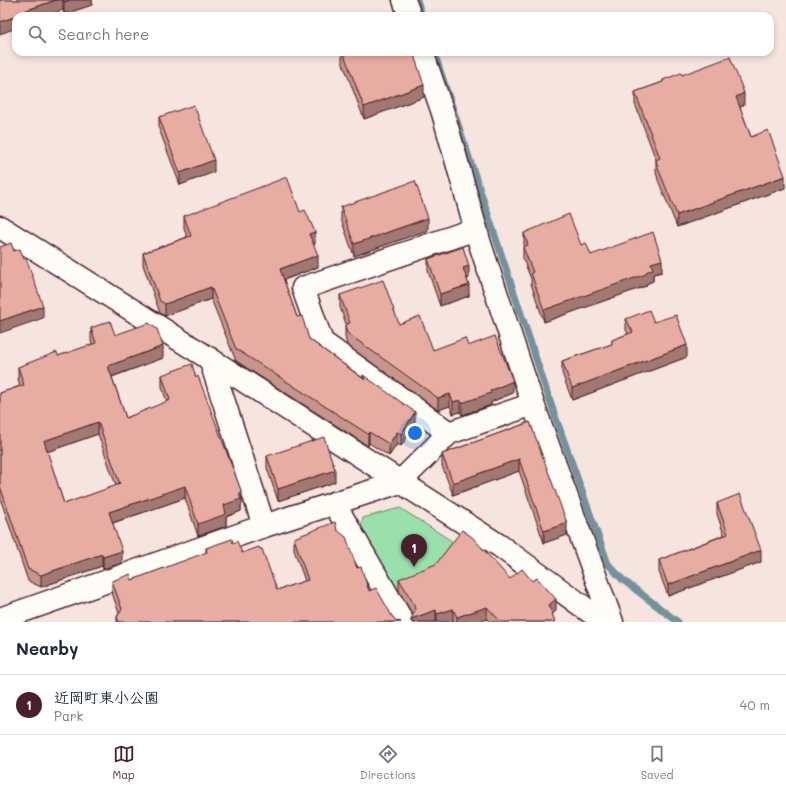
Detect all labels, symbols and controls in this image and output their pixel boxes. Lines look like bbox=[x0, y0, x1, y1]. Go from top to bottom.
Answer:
search box bbox=[12, 12, 774, 56]
icon: search bbox=[26, 23, 48, 45]
text: Search here bbox=[58, 24, 149, 44]
your location bbox=[405, 423, 425, 443]
pin: 1 bbox=[401, 534, 427, 567]
text: Nearby bbox=[16, 637, 78, 659]
text: 近岡町東小公園 bbox=[54, 687, 159, 707]
text: 1 bbox=[26, 696, 32, 713]
text: 40 m bbox=[740, 696, 770, 713]
text: Park bbox=[54, 707, 83, 724]
tab: Map bbox=[113, 743, 135, 782]
tab: Directions bbox=[360, 743, 416, 782]
tab: Saved bbox=[641, 743, 673, 782]

